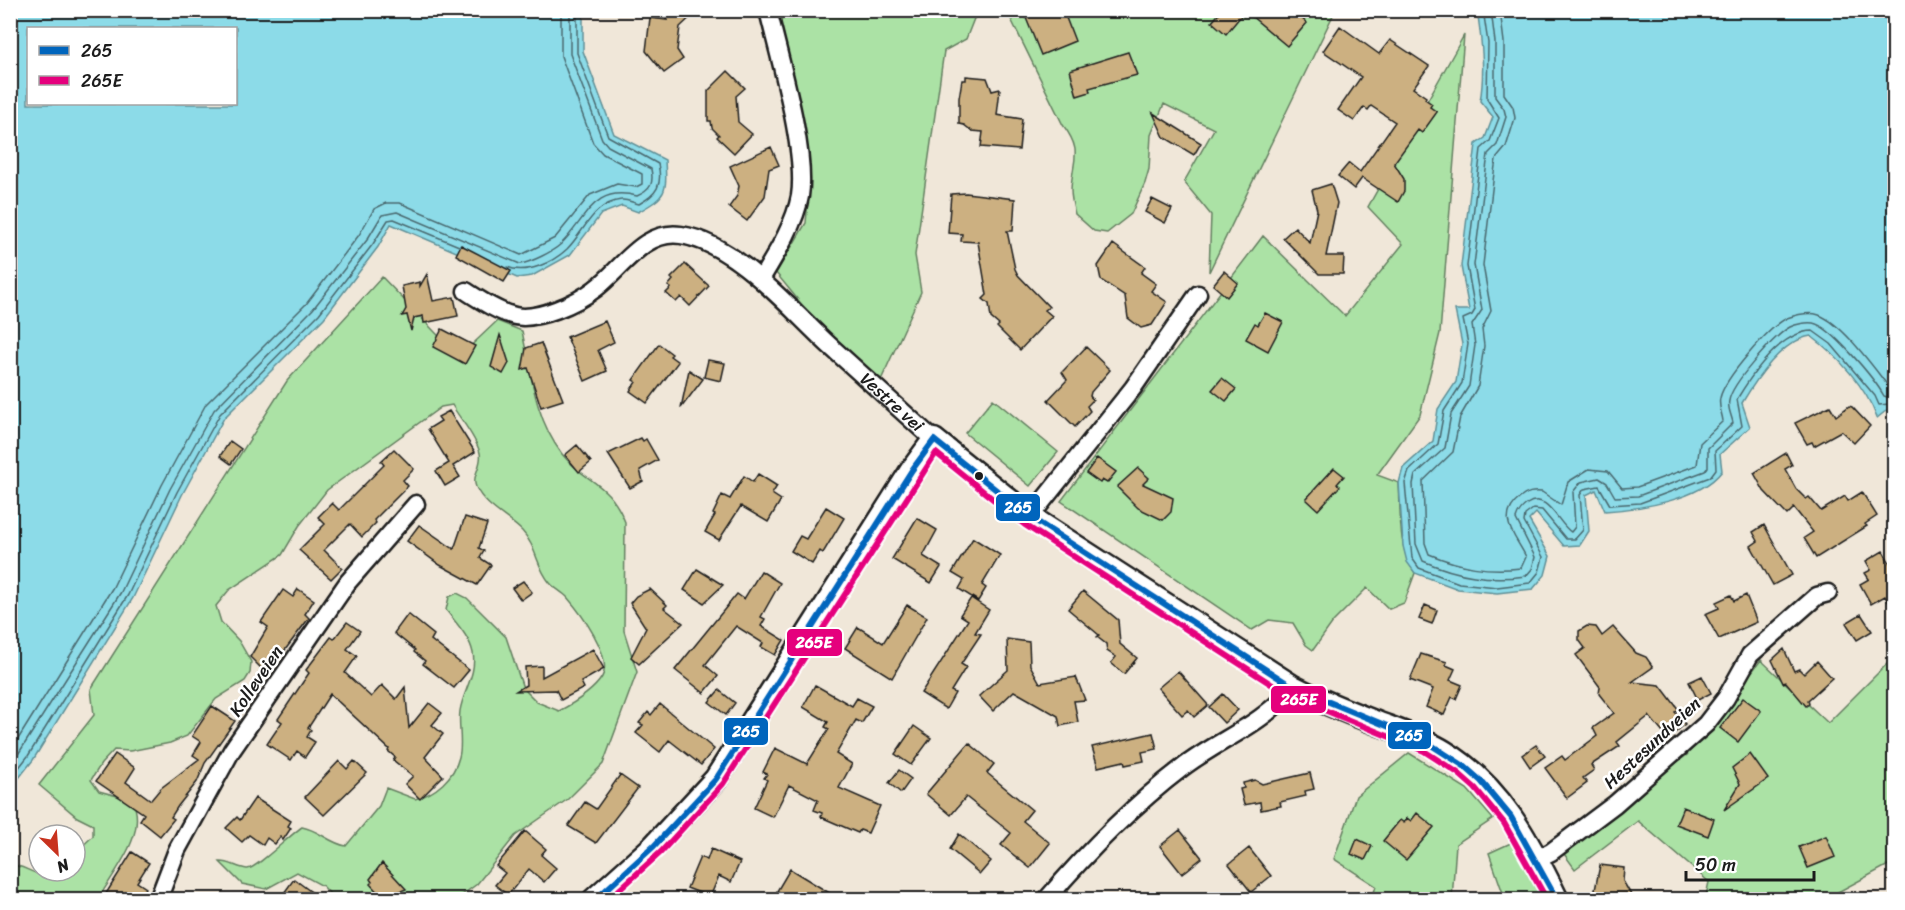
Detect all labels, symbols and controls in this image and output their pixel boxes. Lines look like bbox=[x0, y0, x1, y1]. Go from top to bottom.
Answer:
legend bbox=[27, 27, 237, 105]
text: 265 bbox=[81, 35, 113, 67]
text: 265E bbox=[81, 65, 124, 97]
street label: Vestre vei bbox=[852, 364, 933, 441]
unlabelled marker bbox=[973, 470, 985, 482]
line badge: 265 bbox=[995, 493, 1041, 522]
text: 265 bbox=[1003, 493, 1032, 522]
line badge: 265E bbox=[786, 628, 843, 657]
text: 265E bbox=[795, 628, 834, 657]
street label: Kolleveien bbox=[220, 638, 292, 723]
line badge: 265E bbox=[1270, 685, 1327, 714]
text: 265E bbox=[1280, 685, 1319, 714]
street label: Hestesundveien bbox=[1596, 689, 1709, 797]
line badge: 265 bbox=[723, 717, 769, 746]
text: 265 bbox=[731, 717, 760, 746]
line badge: 265 bbox=[1387, 721, 1432, 750]
text: 265 bbox=[1394, 721, 1423, 750]
north arrow bbox=[27, 823, 87, 883]
scale bar bbox=[1686, 844, 1814, 882]
text: 50 m bbox=[1695, 849, 1736, 881]
text: N bbox=[51, 850, 75, 882]

